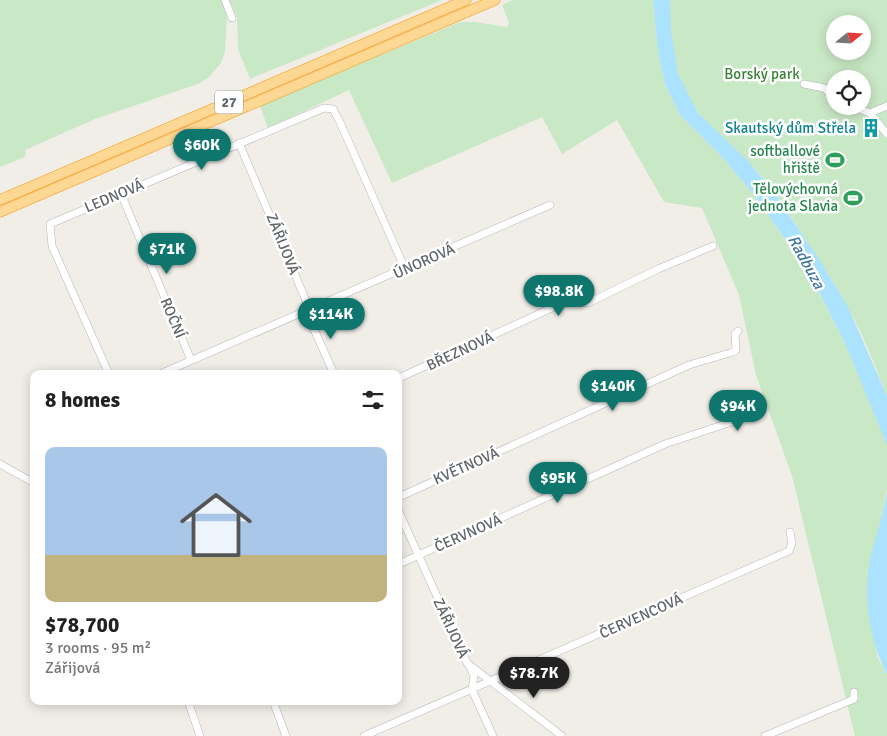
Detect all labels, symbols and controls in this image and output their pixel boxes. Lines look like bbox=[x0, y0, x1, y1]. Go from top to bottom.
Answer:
north arrow bbox=[826, 15, 871, 60]
map controls bbox=[826, 15, 871, 115]
park label: Borský park bbox=[724, 65, 800, 83]
button: locate bbox=[826, 70, 871, 115]
road number: 27 bbox=[215, 90, 243, 114]
building icon: Skautský dům Střela bbox=[860, 117, 882, 139]
place label: Skautský dům Střela bbox=[725, 119, 856, 137]
pin: $60K bbox=[172, 128, 232, 171]
text: $60K bbox=[184, 135, 220, 155]
place label: softballové hřiště bbox=[750, 142, 820, 177]
sports icon: softballové hřiště bbox=[824, 149, 846, 171]
street label: LEDNOVÁ bbox=[81, 175, 146, 217]
place label: Tělovýchovná jednota Slavia bbox=[748, 180, 838, 215]
sports icon: Tělovýchovná jednota Slavia bbox=[842, 187, 864, 209]
street label: ZÁŘIJOVÁ bbox=[263, 210, 304, 277]
pin: $71K bbox=[137, 232, 197, 275]
water label: Radbuza bbox=[783, 232, 829, 293]
text: $71K bbox=[149, 239, 185, 259]
street label: ÚNOROVÁ bbox=[390, 239, 458, 283]
pin: $98.8K bbox=[518, 274, 600, 317]
text: $98.8K bbox=[534, 281, 584, 301]
street label: ROČNÍ bbox=[156, 295, 191, 342]
pin: $114K bbox=[296, 298, 366, 340]
text: $114K bbox=[309, 304, 353, 324]
street label: BŘEZNOVÁ bbox=[423, 327, 496, 374]
pin: $140K bbox=[578, 370, 648, 412]
text: $140K bbox=[591, 376, 635, 396]
icon: filters bbox=[359, 386, 387, 414]
text: 8 homes bbox=[45, 387, 120, 413]
pin: $94K bbox=[708, 390, 768, 432]
text: $94K bbox=[720, 396, 756, 416]
street label: KVĚTNOVÁ bbox=[430, 443, 502, 489]
pin: $95K bbox=[528, 462, 588, 504]
text: $95K bbox=[540, 468, 576, 488]
icon: home bbox=[171, 480, 261, 570]
street label: ČERVNOVÁ bbox=[431, 509, 504, 556]
street label: ČERVENCOVÁ bbox=[596, 589, 685, 642]
street label: ZÁŘIJOVÁ bbox=[429, 595, 474, 661]
text: $78,700 bbox=[45, 612, 119, 638]
text: 3 rooms · 95 m² bbox=[45, 638, 151, 658]
pin: $78.7K bbox=[493, 656, 575, 699]
text: Zářijová bbox=[45, 658, 100, 678]
text: $78.7K bbox=[509, 663, 559, 683]

